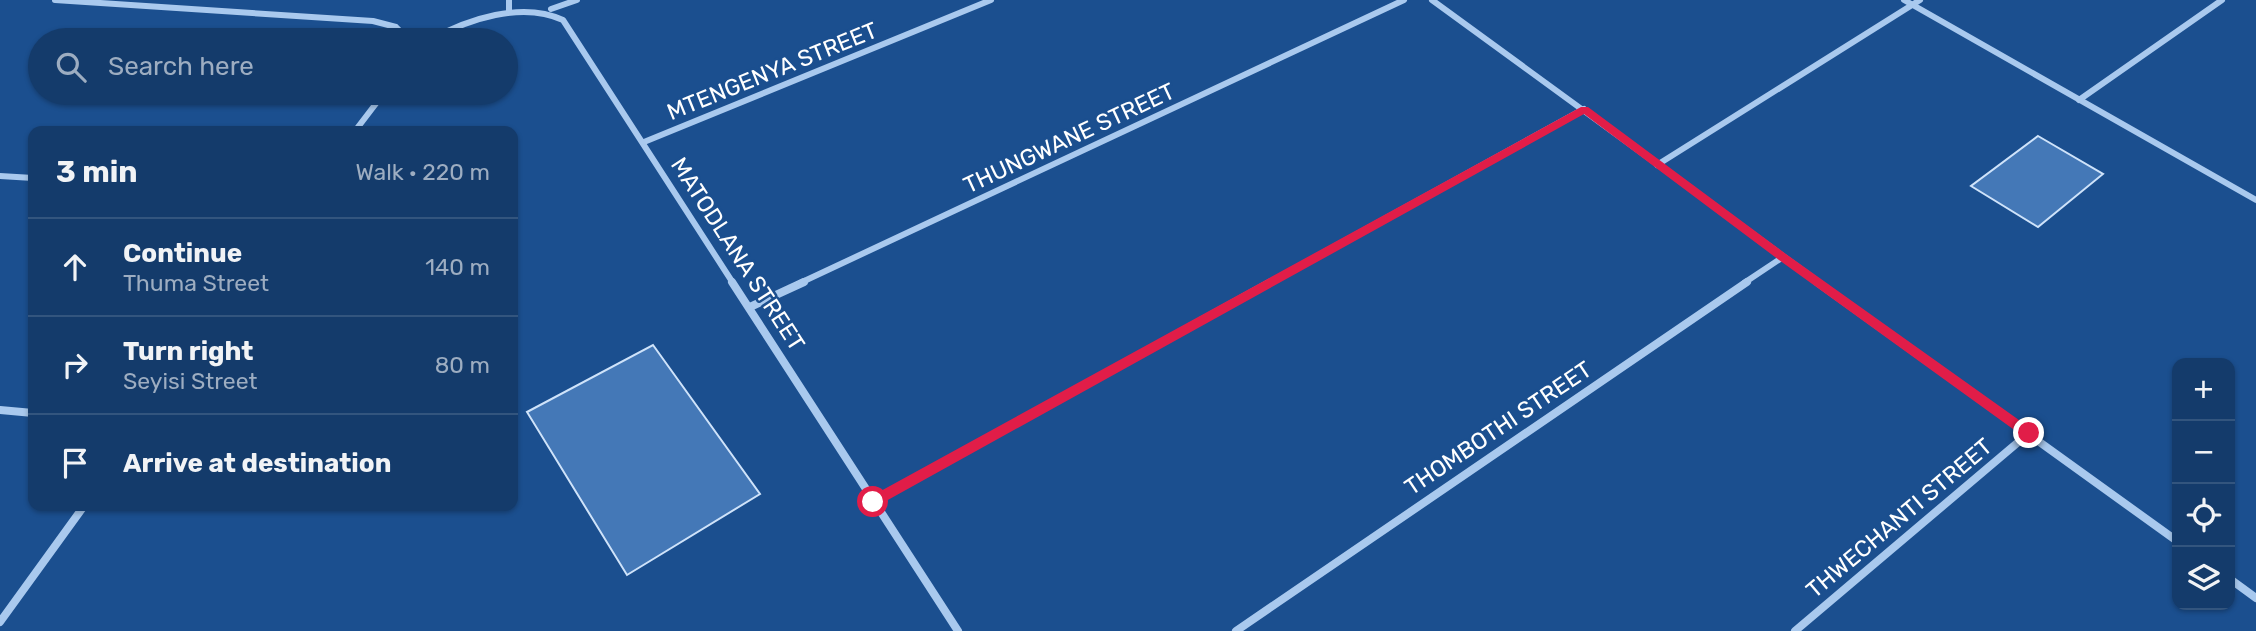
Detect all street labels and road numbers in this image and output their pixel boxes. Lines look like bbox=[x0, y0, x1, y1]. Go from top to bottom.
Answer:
street label: MTENGENYA STREET bbox=[663, 16, 881, 126]
street label: THUNGWANE STREET bbox=[959, 77, 1179, 199]
street label: MATODLANA STREET bbox=[665, 152, 811, 356]
street label: THOMBOTHI STREET bbox=[1399, 355, 1597, 501]
street label: THWECHANTI STREET bbox=[1800, 432, 1998, 604]

